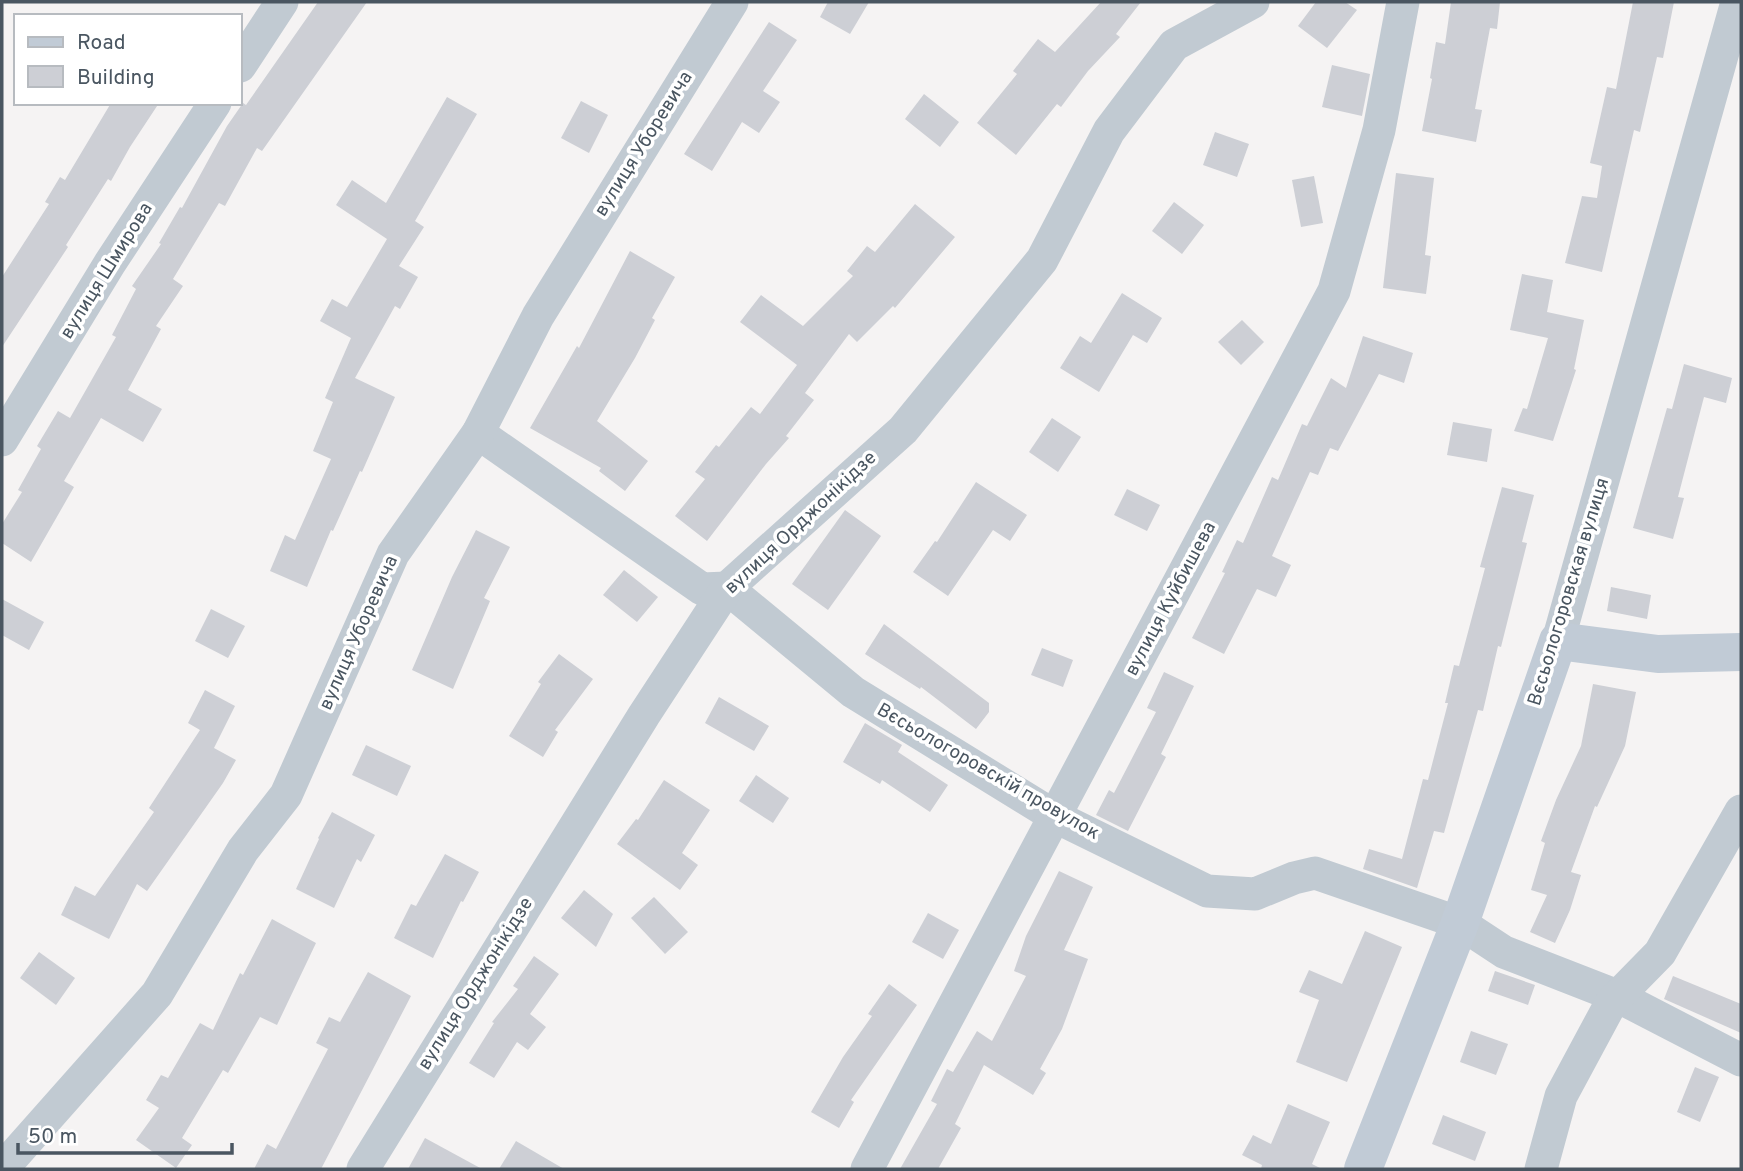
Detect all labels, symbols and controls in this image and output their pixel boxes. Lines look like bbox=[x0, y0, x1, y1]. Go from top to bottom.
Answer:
legend bbox=[14, 14, 242, 105]
text: Road bbox=[77, 30, 126, 57]
text: Building bbox=[77, 65, 155, 92]
street label: вулиця Уборевича bbox=[590, 67, 698, 221]
street label: вулиця Шмирова bbox=[55, 198, 159, 344]
street label: вулиця Орджонікідзе bbox=[720, 446, 882, 600]
street label: Вєсьологоровская вулиця bbox=[1523, 475, 1615, 709]
street label: вулиця Куйбишева bbox=[1120, 518, 1222, 680]
street label: вулиця Уборевича bbox=[314, 552, 404, 714]
street label: Вєсьологоровскій провулок bbox=[872, 698, 1104, 846]
street label: вулиця Орджонікідзе bbox=[413, 893, 539, 1075]
scale bar bbox=[18, 1112, 231, 1156]
text: 50 m bbox=[28, 1124, 77, 1151]

